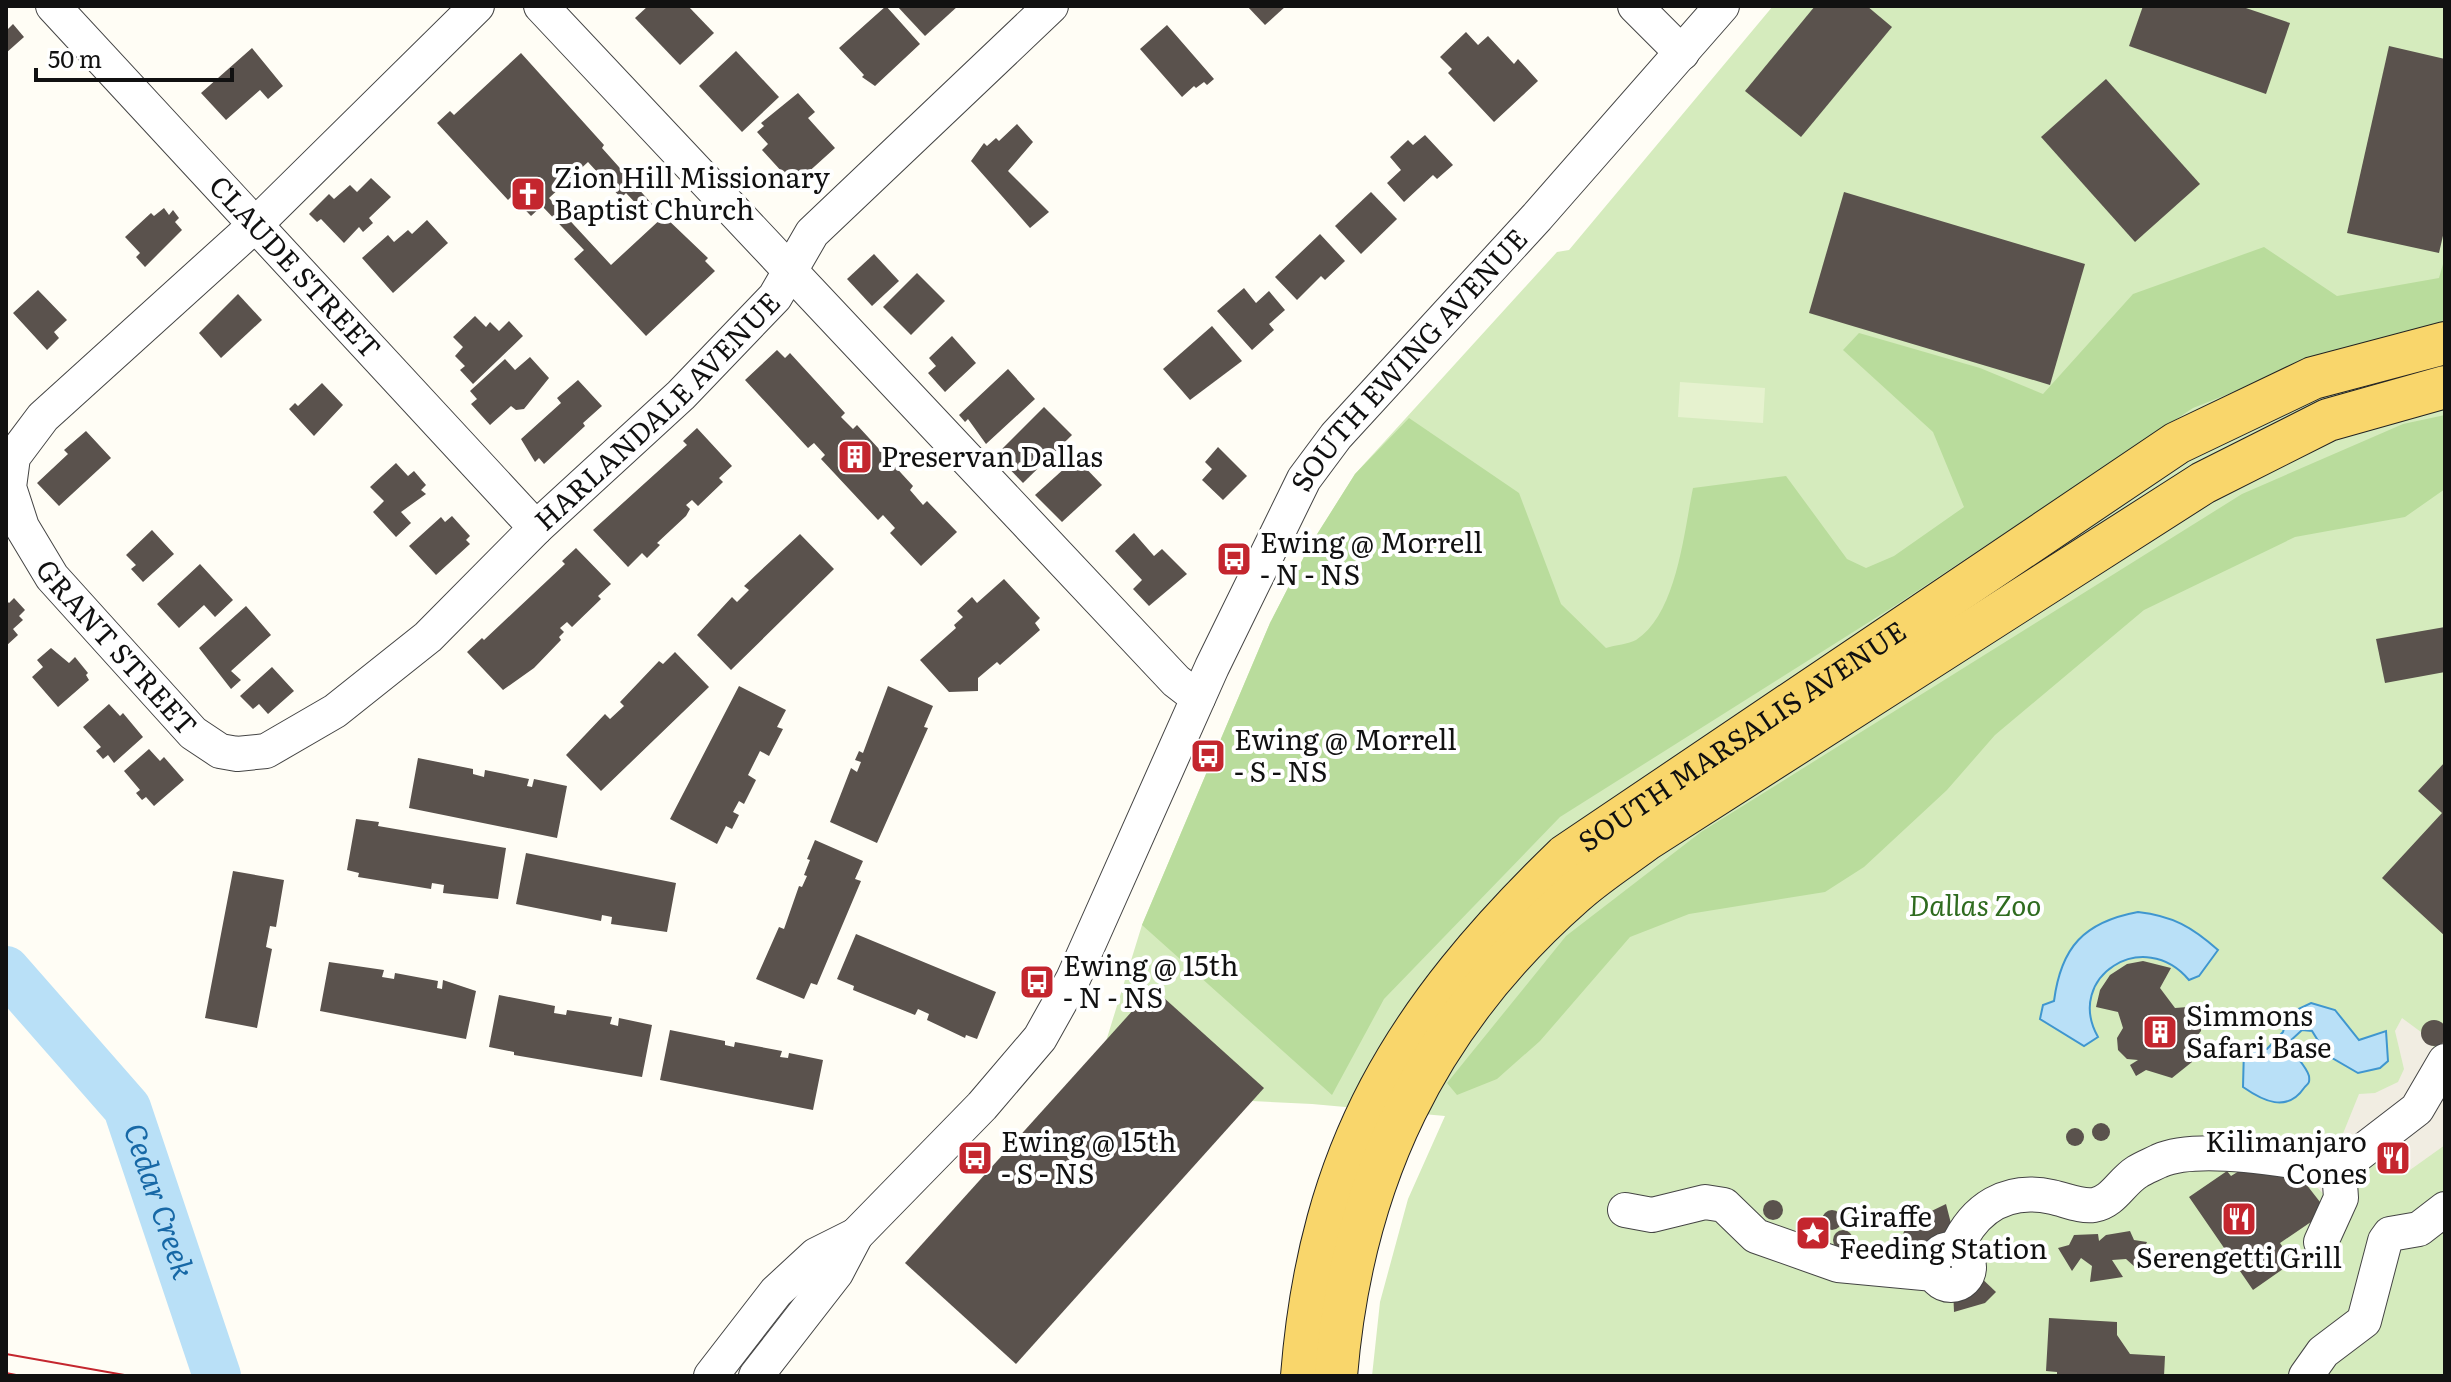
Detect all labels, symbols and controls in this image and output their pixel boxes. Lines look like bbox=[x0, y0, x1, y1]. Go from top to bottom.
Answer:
scale bar bbox=[36, 32, 232, 82]
text: 50 m bbox=[48, 40, 102, 75]
place label: Zion Hill Missionary Baptist Church bbox=[554, 155, 831, 229]
street label: CLAUDE STREET bbox=[201, 165, 392, 367]
church icon: Zion Hill Missionary Baptist Church bbox=[509, 175, 547, 213]
street label: SOUTH EWING AVENUE bbox=[1278, 218, 1536, 498]
street label: HARLANDALE AVENUE bbox=[524, 281, 789, 539]
place label: Preservan Dallas bbox=[881, 434, 1103, 476]
building icon: Preservan Dallas bbox=[836, 438, 874, 476]
place label: Ewing @ Morrell - N - NS bbox=[1260, 520, 1483, 594]
bus stop icon: Ewing @ Morrell - N - NS bbox=[1215, 540, 1253, 578]
street label: GRANT STREET bbox=[27, 551, 208, 744]
street label: SOUTH MARSALIS AVENUE bbox=[1569, 609, 1913, 861]
place label: Ewing @ Morrell - S - NS bbox=[1234, 717, 1457, 791]
bus stop icon: Ewing @ Morrell - S - NS bbox=[1189, 737, 1227, 775]
park label: Dallas Zoo bbox=[1909, 883, 2041, 925]
place label: Ewing @ 15th - N - NS bbox=[1063, 943, 1238, 1017]
bus stop icon: Ewing @ 15th - N - NS bbox=[1018, 963, 1056, 1001]
place label: Simmons Safari Base bbox=[2186, 993, 2332, 1067]
building icon: Simmons Safari Base bbox=[2141, 1013, 2179, 1051]
water label: Cedar Creek bbox=[115, 1117, 208, 1284]
place label: Ewing @ 15th - S - NS bbox=[1001, 1119, 1176, 1193]
place label: Kilimanjaro Cones bbox=[2205, 1119, 2367, 1193]
bus stop icon: Ewing @ 15th - S - NS bbox=[956, 1139, 994, 1177]
restaurant icon: Kilimanjaro Cones bbox=[2374, 1139, 2412, 1177]
place label: Giraffe Feeding Station bbox=[1839, 1194, 2047, 1268]
restaurant icon: Serengetti Grill bbox=[2220, 1200, 2258, 1238]
place icon: Giraffe Feeding Station bbox=[1794, 1214, 1832, 1252]
place label: Serengetti Grill bbox=[2136, 1235, 2342, 1277]

